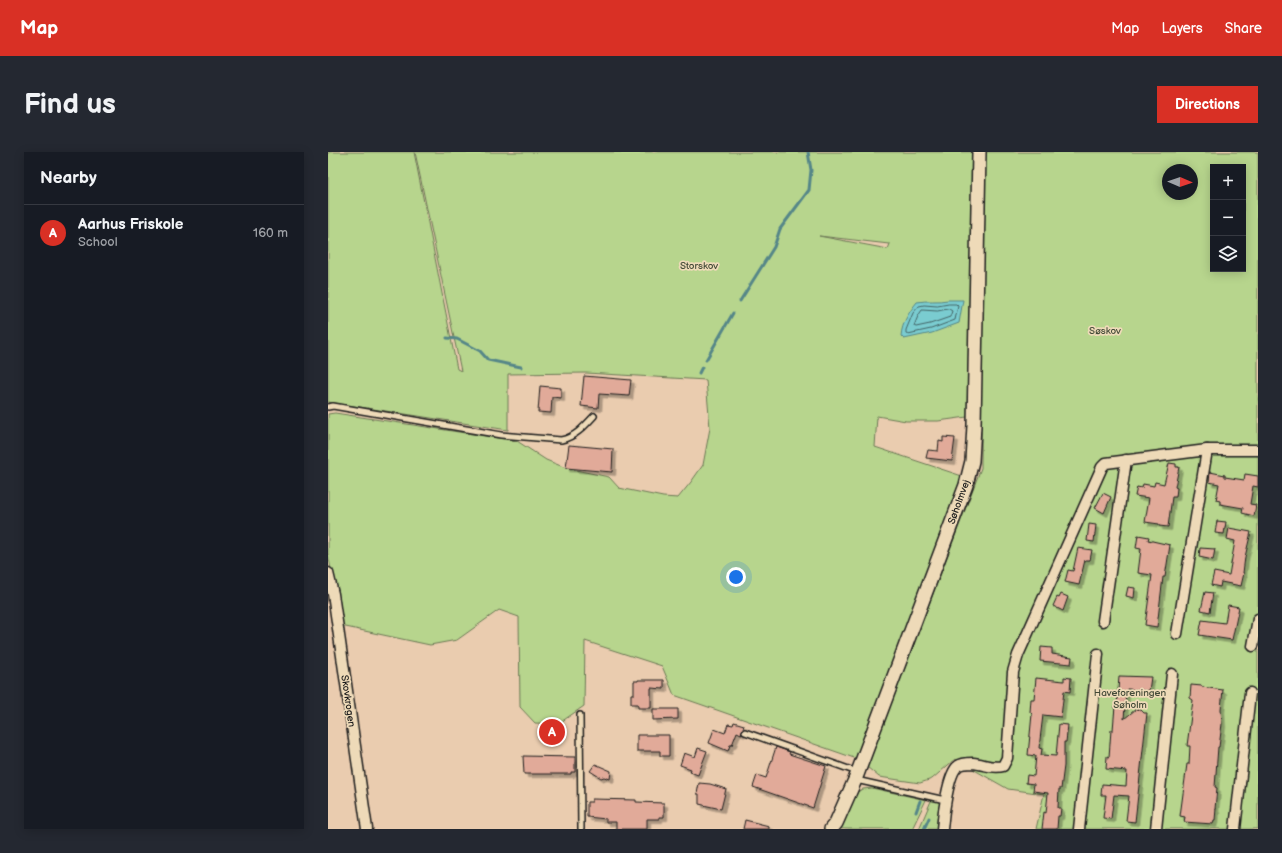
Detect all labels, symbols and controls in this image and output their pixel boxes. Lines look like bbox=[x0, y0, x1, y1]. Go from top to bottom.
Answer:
text: Map bbox=[20, 17, 58, 40]
text: Map bbox=[1111, 20, 1139, 37]
text: Layers bbox=[1161, 20, 1203, 37]
text: Share bbox=[1225, 20, 1262, 37]
button: Directions bbox=[1157, 86, 1258, 123]
text: Find us bbox=[24, 88, 116, 121]
north arrow bbox=[1162, 164, 1198, 200]
map controls bbox=[1210, 164, 1246, 272]
button: + bbox=[1210, 164, 1246, 200]
text: Nearby bbox=[40, 168, 97, 188]
button: − bbox=[1210, 200, 1246, 236]
text: Aarhus Friskole bbox=[78, 215, 183, 234]
text: A bbox=[49, 225, 57, 241]
text: 160 m bbox=[253, 225, 288, 241]
text: School bbox=[78, 234, 118, 250]
button: layers bbox=[1210, 236, 1246, 272]
park label: Storskov bbox=[680, 260, 718, 272]
park label: Søskov bbox=[1089, 325, 1121, 337]
street label: Søholmvej bbox=[945, 478, 973, 526]
your location bbox=[726, 567, 746, 587]
street label: Skovkrogen bbox=[338, 674, 358, 728]
park label: Haveforeningen Søholm bbox=[1094, 687, 1167, 711]
pin: A bbox=[539, 717, 565, 747]

